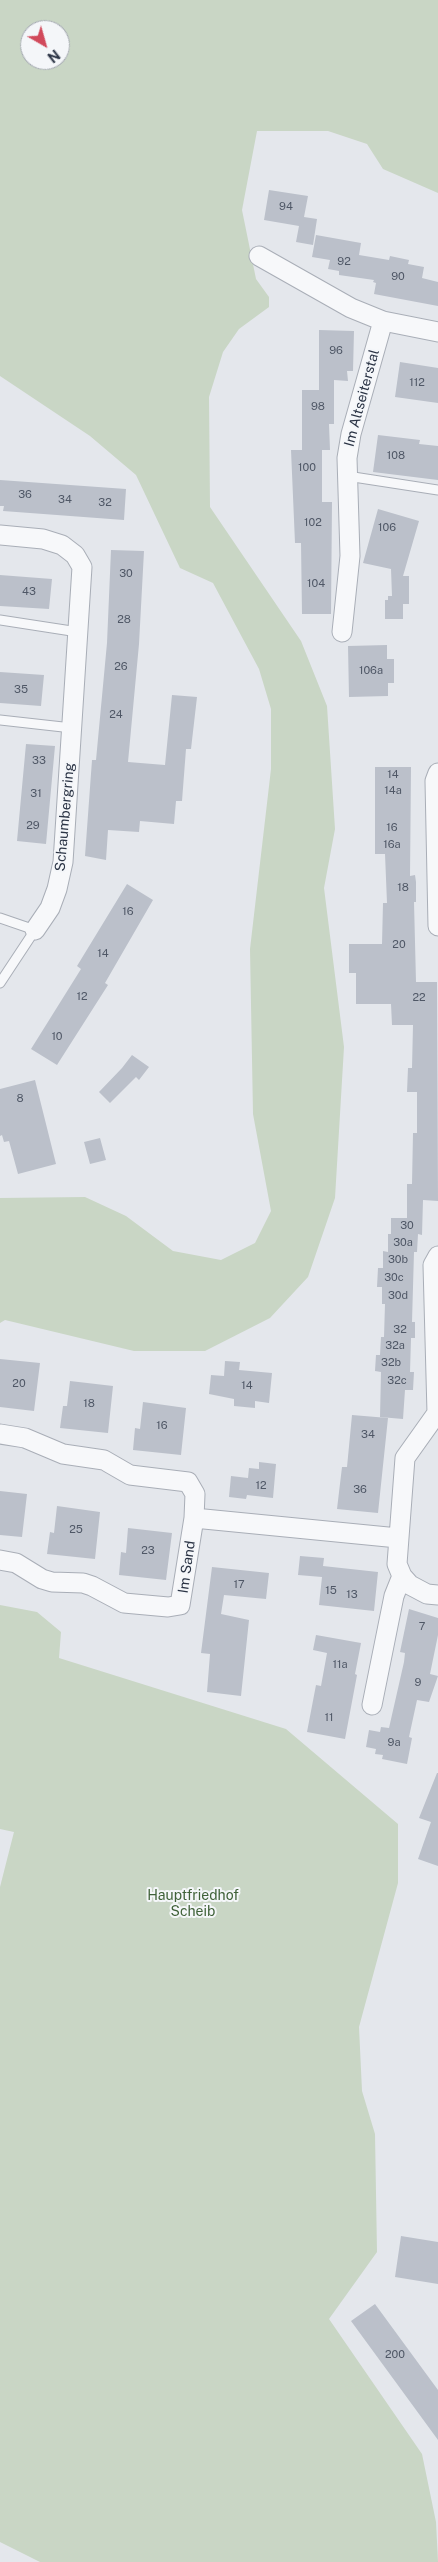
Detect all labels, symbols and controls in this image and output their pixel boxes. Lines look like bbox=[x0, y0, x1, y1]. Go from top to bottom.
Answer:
north arrow bbox=[20, 20, 70, 70]
text: N bbox=[44, 46, 63, 66]
house number: 94 bbox=[279, 200, 293, 214]
house number: 92 bbox=[337, 255, 351, 269]
house number: 90 bbox=[391, 270, 405, 284]
house number: 96 bbox=[329, 344, 343, 358]
street label: Im Altseiterstal bbox=[341, 348, 383, 448]
house number: 112 bbox=[409, 376, 425, 390]
house number: 98 bbox=[311, 400, 325, 414]
house number: 108 bbox=[387, 449, 405, 463]
house number: 100 bbox=[298, 461, 316, 475]
house number: 36 bbox=[18, 488, 32, 502]
house number: 34 bbox=[58, 493, 72, 507]
house number: 32 bbox=[98, 496, 112, 510]
house number: 102 bbox=[304, 516, 322, 530]
house number: 106 bbox=[378, 521, 396, 535]
house number: 30 bbox=[119, 567, 133, 581]
house number: 104 bbox=[307, 577, 325, 591]
house number: 43 bbox=[22, 585, 36, 599]
house number: 28 bbox=[117, 613, 131, 627]
house number: 26 bbox=[114, 660, 128, 674]
house number: 106a bbox=[359, 664, 383, 678]
house number: 35 bbox=[14, 683, 28, 697]
house number: 24 bbox=[109, 708, 123, 722]
house number: 33 bbox=[32, 754, 46, 768]
street label: Schaumbergring bbox=[52, 762, 78, 872]
house number: 14 bbox=[387, 768, 399, 782]
house number: 14a bbox=[384, 784, 402, 798]
house number: 31 bbox=[30, 787, 42, 801]
house number: 29 bbox=[26, 819, 40, 833]
house number: 16 bbox=[386, 821, 398, 835]
house number: 16a bbox=[383, 838, 401, 852]
house number: 18 bbox=[397, 881, 409, 895]
house number: 16 bbox=[122, 905, 134, 919]
house number: 20 bbox=[392, 938, 406, 952]
house number: 14 bbox=[97, 947, 109, 961]
house number: 12 bbox=[76, 990, 88, 1004]
house number: 22 bbox=[412, 991, 426, 1005]
house number: 10 bbox=[51, 1030, 63, 1044]
house number: 8 bbox=[16, 1092, 24, 1106]
house number: 30 bbox=[400, 1219, 414, 1233]
house number: 30a bbox=[393, 1236, 413, 1250]
house number: 30b bbox=[388, 1253, 408, 1267]
house number: 30c bbox=[384, 1271, 404, 1285]
house number: 30d bbox=[388, 1289, 408, 1303]
house number: 32 bbox=[393, 1323, 407, 1337]
house number: 32a bbox=[385, 1339, 405, 1353]
house number: 32b bbox=[381, 1356, 401, 1370]
house number: 32c bbox=[387, 1374, 407, 1388]
house number: 20 bbox=[12, 1377, 26, 1391]
house number: 14 bbox=[241, 1379, 253, 1393]
house number: 18 bbox=[83, 1397, 95, 1411]
house number: 16 bbox=[156, 1419, 168, 1433]
house number: 34 bbox=[361, 1428, 375, 1442]
house number: 12 bbox=[255, 1479, 267, 1493]
house number: 36 bbox=[353, 1483, 367, 1497]
house number: 25 bbox=[69, 1523, 83, 1537]
street label: Im Sand bbox=[175, 1540, 199, 1594]
house number: 23 bbox=[141, 1544, 155, 1558]
house number: 17 bbox=[233, 1578, 245, 1592]
house number: 15 bbox=[325, 1584, 337, 1598]
house number: 13 bbox=[346, 1588, 358, 1602]
house number: 7 bbox=[419, 1620, 425, 1634]
house number: 11a bbox=[332, 1658, 348, 1672]
house number: 9 bbox=[415, 1676, 421, 1690]
house number: 11 bbox=[325, 1711, 333, 1725]
house number: 9a bbox=[388, 1736, 400, 1750]
park label: Hauptfriedhof Scheib bbox=[147, 1888, 239, 1920]
house number: 200 bbox=[385, 2348, 405, 2362]

